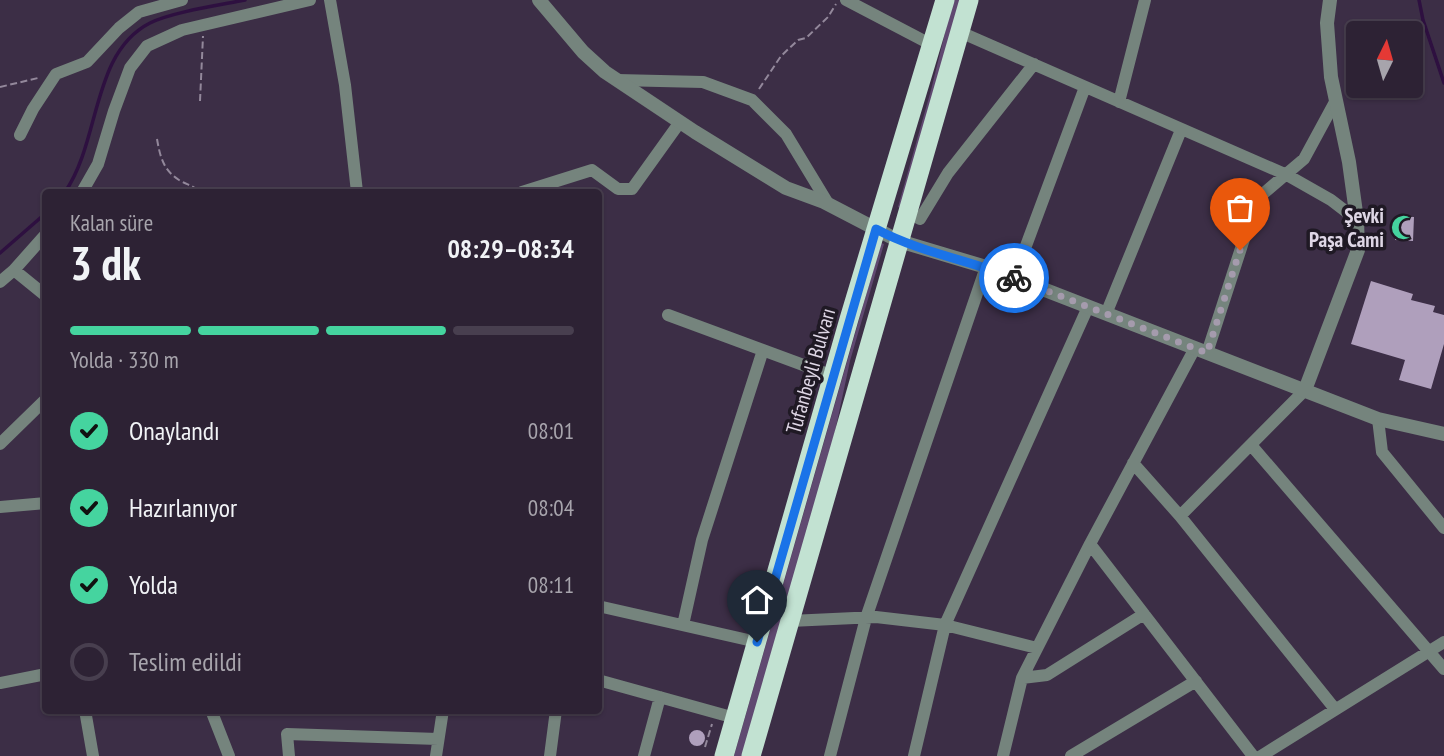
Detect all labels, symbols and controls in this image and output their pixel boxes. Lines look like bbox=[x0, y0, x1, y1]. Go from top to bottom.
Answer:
north arrow bbox=[1346, 21, 1423, 98]
map controls bbox=[1346, 21, 1423, 98]
pin bbox=[1210, 178, 1270, 250]
icon: bag bbox=[1221, 189, 1259, 227]
place label: Şevki Paşa Cami bbox=[1309, 202, 1384, 253]
text: Kalan süre bbox=[70, 208, 153, 237]
mosque icon: Şevki Paşa Cami bbox=[1390, 214, 1418, 242]
text: 08:29–08:34 bbox=[447, 232, 574, 265]
text: 3 dk bbox=[70, 233, 141, 293]
courier bbox=[979, 243, 1049, 313]
icon: bike bbox=[995, 259, 1033, 297]
street label: Tufanbeyli Bulvarı bbox=[780, 305, 841, 437]
text: Yolda · 330 m bbox=[70, 345, 179, 374]
icon: check bbox=[70, 412, 108, 450]
text: Onaylandı bbox=[129, 414, 220, 447]
text: 08:01 bbox=[528, 416, 574, 445]
icon: check bbox=[70, 489, 108, 527]
text: Hazırlanıyor bbox=[129, 491, 237, 524]
text: 08:04 bbox=[528, 493, 574, 522]
icon: check bbox=[70, 566, 108, 604]
text: Yolda bbox=[129, 568, 178, 601]
text: 08:11 bbox=[528, 570, 574, 599]
pin bbox=[727, 570, 787, 642]
icon: home bbox=[738, 581, 776, 619]
text: Teslim edildi bbox=[129, 645, 242, 678]

